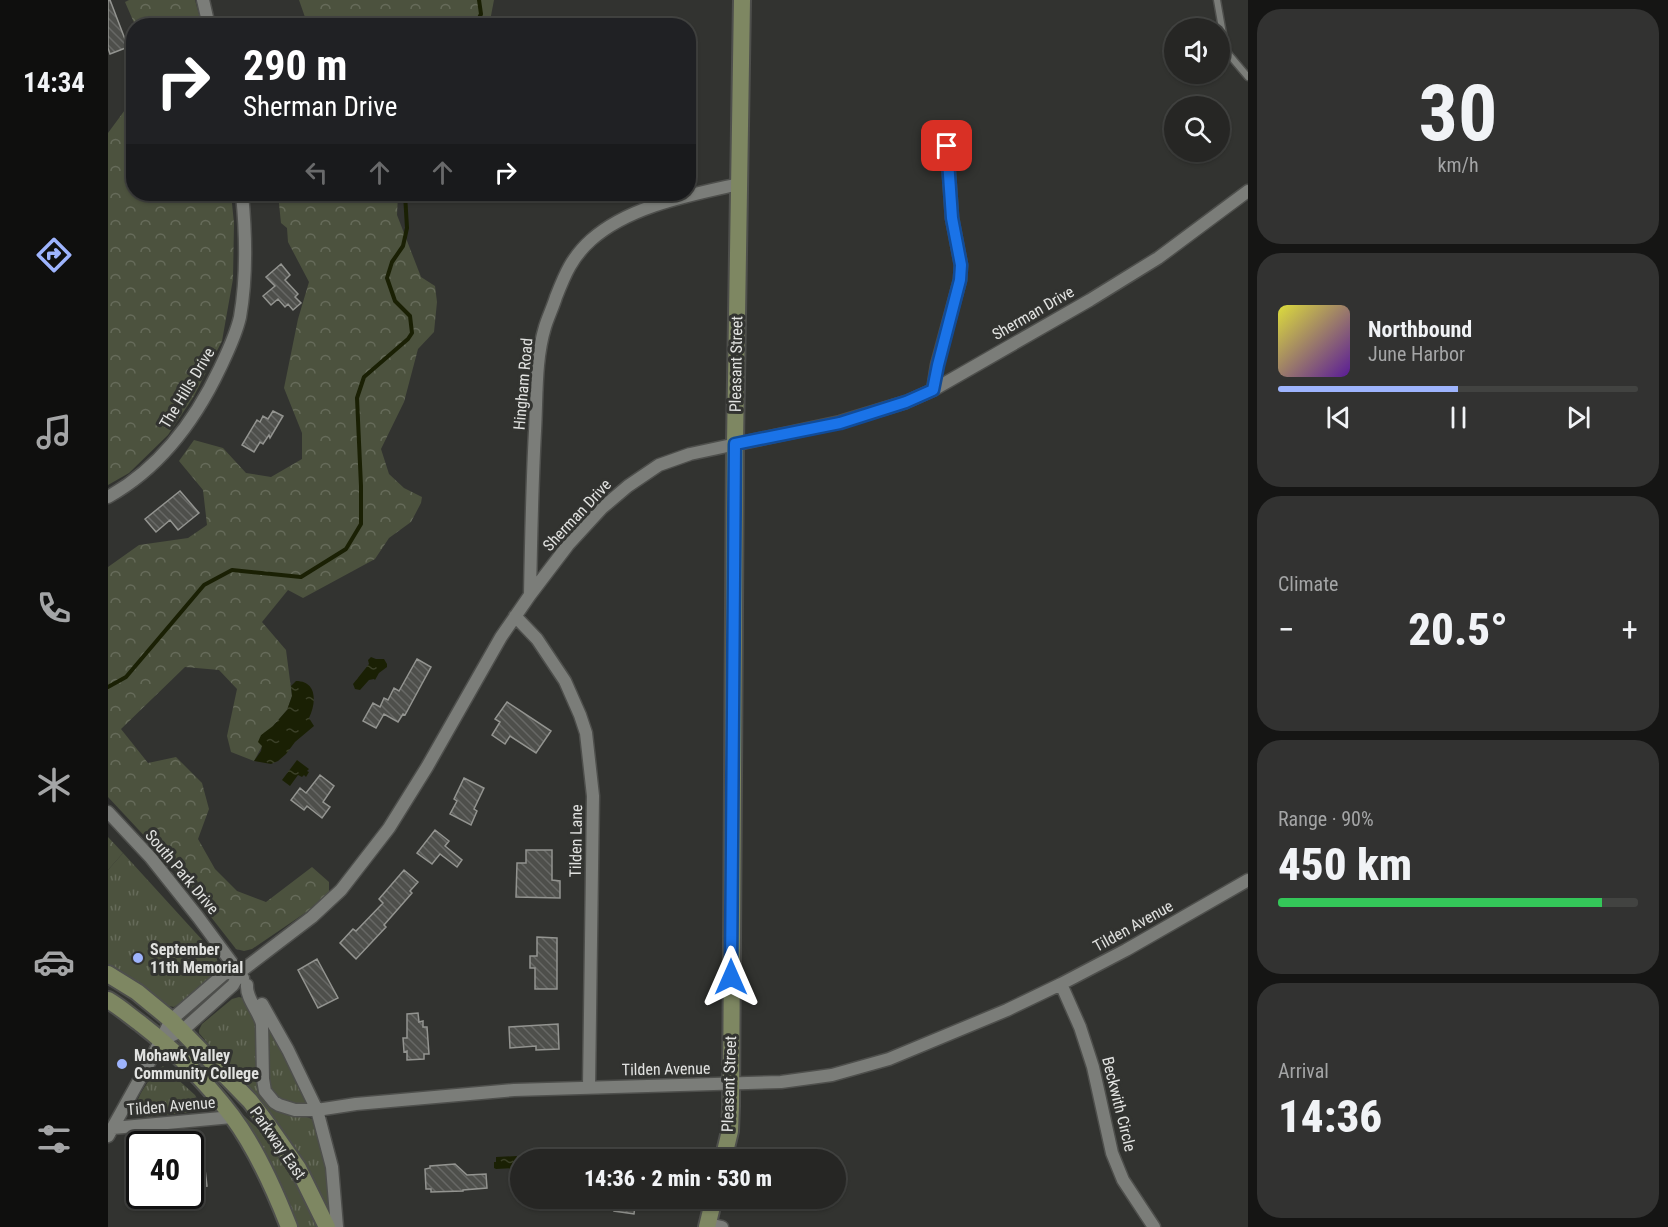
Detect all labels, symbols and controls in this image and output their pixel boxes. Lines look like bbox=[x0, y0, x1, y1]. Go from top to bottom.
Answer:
map controls bbox=[1164, 18, 1230, 162]
button: sound bbox=[1164, 18, 1230, 84]
text: 290 m bbox=[243, 41, 348, 90]
icon: right bbox=[144, 42, 222, 120]
text: 14:34 bbox=[23, 67, 85, 99]
text: 30 bbox=[1419, 68, 1497, 159]
text: Sherman Drive bbox=[243, 91, 397, 123]
button: search bbox=[1164, 96, 1230, 162]
pin bbox=[921, 120, 972, 171]
icon: arrive bbox=[930, 129, 963, 162]
text: km/h bbox=[1437, 153, 1479, 177]
icon: left bbox=[300, 156, 333, 189]
icon: ahead bbox=[363, 156, 396, 189]
icon: ahead bbox=[426, 156, 459, 189]
icon: right bbox=[489, 156, 522, 189]
icon: directions bbox=[33, 234, 75, 276]
street label: Sherman Drive bbox=[989, 282, 1077, 344]
street label: Pleasant Street bbox=[726, 315, 746, 412]
text: Northbound bbox=[1368, 317, 1472, 342]
street label: Hingham Road bbox=[510, 337, 536, 431]
text: June Harbor bbox=[1368, 342, 1465, 366]
street label: The Hills Drive bbox=[155, 344, 219, 432]
icon: previous bbox=[1322, 401, 1355, 434]
icon: pause bbox=[1442, 401, 1475, 434]
icon: next bbox=[1562, 401, 1595, 434]
icon: music bbox=[33, 411, 75, 453]
street label: Sherman Drive bbox=[539, 475, 615, 555]
text: Climate bbox=[1278, 572, 1338, 596]
icon: phone bbox=[33, 587, 75, 629]
text: 20.5° bbox=[1408, 603, 1508, 656]
text: − bbox=[1278, 610, 1295, 649]
text: + bbox=[1622, 610, 1638, 649]
icon: climate bbox=[33, 764, 75, 806]
street label: Tilden Lane bbox=[566, 804, 586, 878]
text: Range · 90% bbox=[1278, 807, 1374, 831]
street label: South Park Drive bbox=[141, 826, 223, 918]
text: 450 km bbox=[1278, 838, 1412, 891]
street label: Tilden Avenue bbox=[1090, 896, 1176, 956]
place label: September 11th Memorial bbox=[150, 940, 243, 977]
icon: car bbox=[33, 941, 75, 983]
position arrow bbox=[699, 945, 763, 1009]
marker: September 11th Memorial bbox=[131, 951, 145, 965]
street label: Pleasant Street bbox=[718, 1035, 740, 1132]
place label: Mohawk Valley Community College bbox=[134, 1046, 259, 1083]
street label: Beckwith Circle bbox=[1098, 1055, 1140, 1153]
marker: Mohawk Valley Community College bbox=[115, 1057, 129, 1071]
street label: Tilden Avenue bbox=[622, 1059, 710, 1079]
text: Arrival bbox=[1278, 1059, 1329, 1083]
text: 14:36 bbox=[1278, 1090, 1382, 1143]
street label: Tilden Avenue bbox=[126, 1093, 216, 1119]
street label: Parkway East bbox=[246, 1103, 310, 1183]
icon: filters bbox=[33, 1118, 75, 1160]
speed limit sign: 40 bbox=[126, 1131, 204, 1209]
text: 14:36 · 2 min · 530 m bbox=[584, 1166, 772, 1191]

